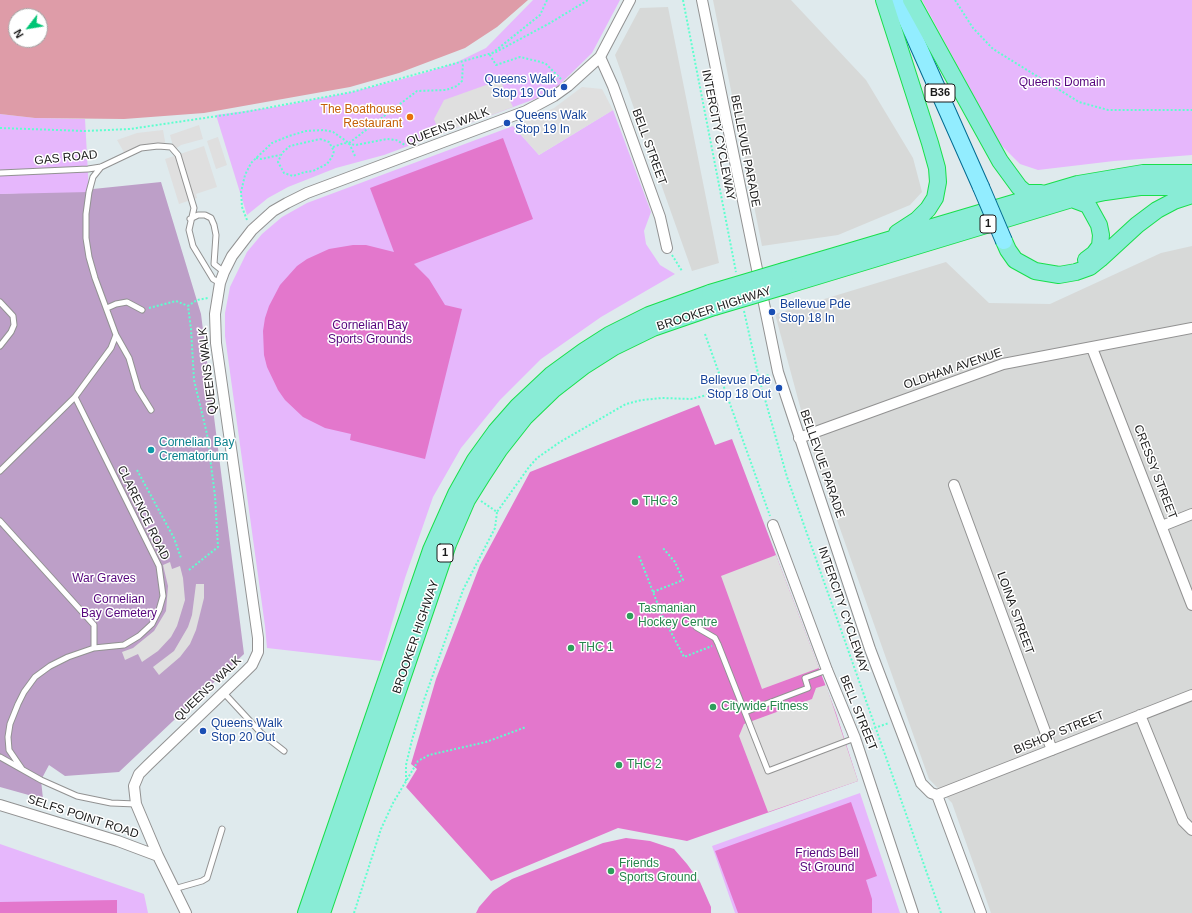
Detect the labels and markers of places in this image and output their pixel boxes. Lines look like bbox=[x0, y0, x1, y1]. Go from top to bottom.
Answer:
place label: Queens Walk Stop 19 Out bbox=[484, 73, 556, 101]
marker: Queens Walk Stop 19 Out bbox=[559, 82, 569, 92]
place label: The Boathouse Restaurant bbox=[321, 103, 402, 131]
place label: Queens Walk Stop 19 In bbox=[515, 109, 587, 137]
marker: The Boathouse Restaurant bbox=[405, 112, 415, 122]
marker: Queens Walk Stop 19 In bbox=[502, 118, 512, 128]
place label: Bellevue Pde Stop 18 In bbox=[780, 298, 851, 326]
marker: Bellevue Pde Stop 18 In bbox=[767, 307, 777, 317]
place label: Bellevue Pde Stop 18 Out bbox=[700, 374, 771, 402]
marker: Bellevue Pde Stop 18 Out bbox=[774, 383, 784, 393]
place label: Cornelian Bay Crematorium bbox=[159, 436, 234, 464]
marker: Cornelian Bay Crematorium bbox=[146, 445, 156, 455]
place label: THC 3 bbox=[643, 495, 678, 509]
marker: THC 3 bbox=[630, 497, 640, 507]
place label: Tasmanian Hockey Centre bbox=[638, 602, 717, 630]
marker: Tasmanian Hockey Centre bbox=[625, 611, 635, 621]
place label: THC 1 bbox=[579, 641, 614, 655]
marker: THC 1 bbox=[566, 643, 576, 653]
place label: Citywide Fitness bbox=[721, 700, 808, 714]
marker: Citywide Fitness bbox=[708, 702, 718, 712]
place label: Queens Walk Stop 20 Out bbox=[211, 717, 283, 745]
marker: Queens Walk Stop 20 Out bbox=[198, 726, 208, 736]
place label: THC 2 bbox=[627, 758, 662, 772]
marker: THC 2 bbox=[614, 760, 624, 770]
place label: Friends Sports Ground bbox=[619, 857, 697, 885]
marker: Friends Sports Ground bbox=[606, 866, 616, 876]

